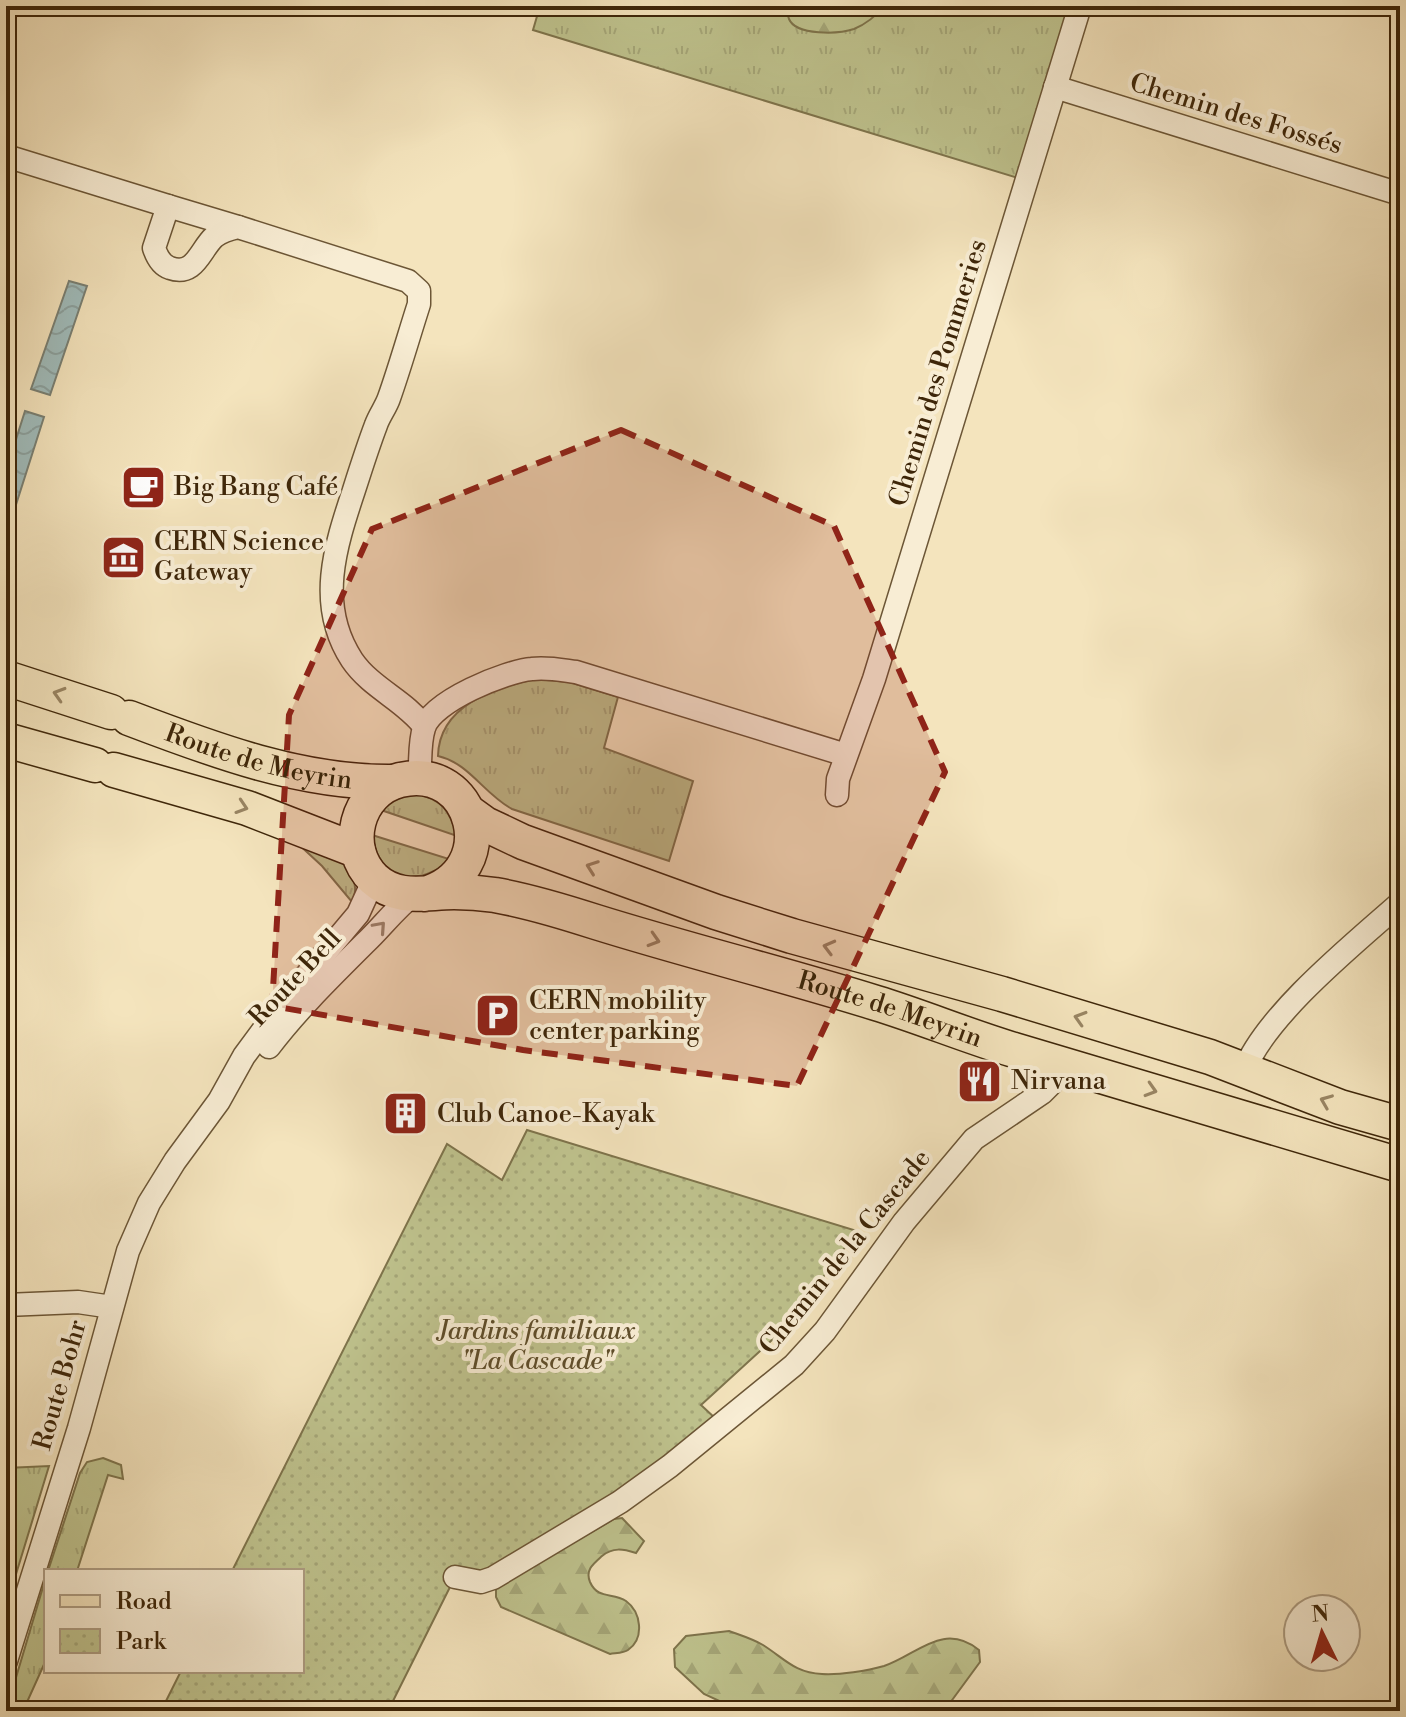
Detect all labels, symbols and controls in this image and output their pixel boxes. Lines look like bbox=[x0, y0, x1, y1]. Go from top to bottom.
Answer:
street label: Chemin des Fossés bbox=[1126, 66, 1346, 162]
street label: Chemin des Pommeries bbox=[882, 236, 994, 510]
cafe icon: Big Bang Café bbox=[119, 463, 167, 511]
place label: Big Bang Café bbox=[173, 471, 338, 503]
place label: CERN Science Gateway bbox=[154, 526, 324, 588]
museum icon: CERN Science Gateway bbox=[99, 533, 147, 581]
one-way arrow bbox=[52, 687, 66, 703]
street label: Route de Meyrin bbox=[161, 717, 354, 796]
one-way arrow bbox=[235, 797, 249, 813]
one-way arrow bbox=[586, 860, 600, 877]
one-way arrow bbox=[371, 921, 385, 936]
street label: Route Bell bbox=[242, 922, 348, 1033]
one-way arrow bbox=[647, 931, 661, 947]
one-way arrow bbox=[823, 940, 837, 956]
street label: Route de Meyrin bbox=[794, 965, 986, 1055]
place label: CERN mobility center parking bbox=[529, 985, 706, 1047]
parking icon: CERN mobility center parking bbox=[474, 992, 522, 1040]
one-way arrow bbox=[1073, 1011, 1087, 1027]
restaurant icon: Nirvana bbox=[956, 1057, 1004, 1105]
place label: Nirvana bbox=[1011, 1065, 1107, 1097]
one-way arrow bbox=[1144, 1081, 1157, 1097]
building icon: Club Canoe-Kayak bbox=[382, 1090, 430, 1138]
one-way arrow bbox=[1320, 1094, 1334, 1111]
place label: Club Canoe-Kayak bbox=[437, 1098, 656, 1130]
street label: Chemin de la Cascade bbox=[752, 1143, 938, 1361]
park label: Jardins familiaux "La Cascade" bbox=[435, 1315, 636, 1377]
street label: Route Bohr bbox=[26, 1316, 94, 1454]
legend bbox=[44, 1569, 304, 1673]
text: Road bbox=[116, 1587, 172, 1617]
north arrow bbox=[1282, 1593, 1362, 1673]
text: N bbox=[1311, 1600, 1331, 1629]
text: Park bbox=[116, 1627, 167, 1657]

